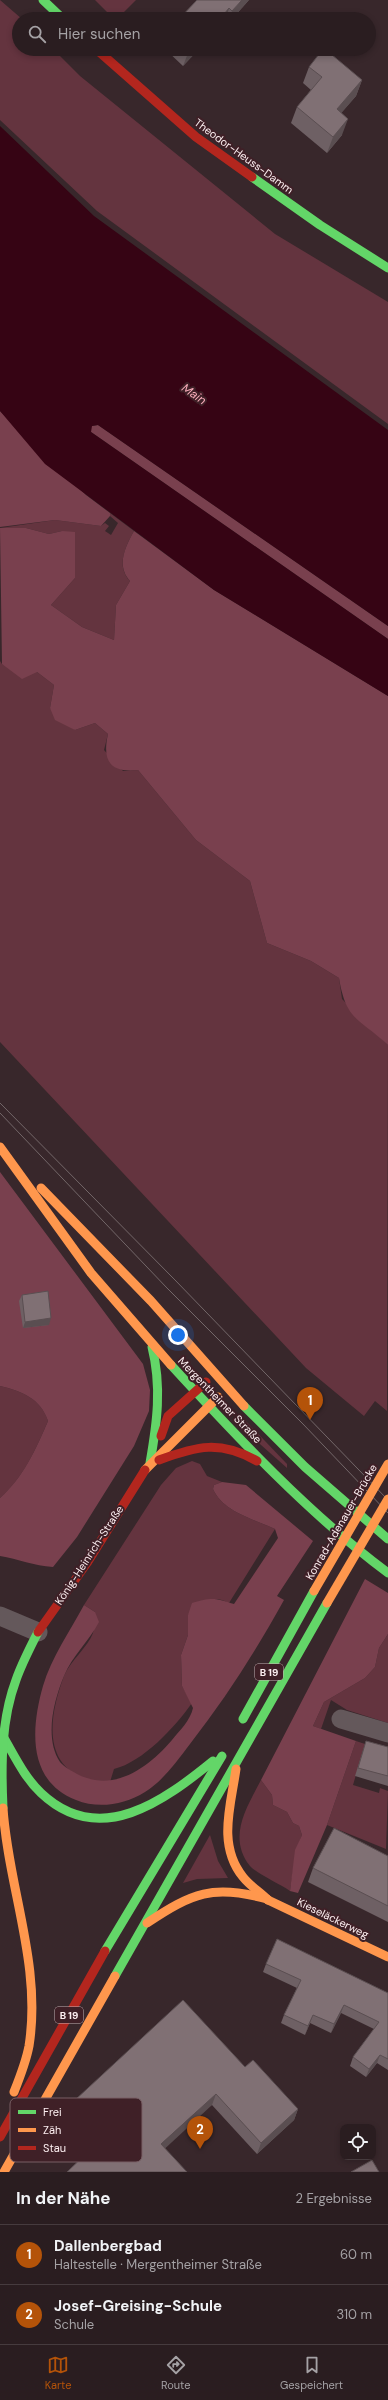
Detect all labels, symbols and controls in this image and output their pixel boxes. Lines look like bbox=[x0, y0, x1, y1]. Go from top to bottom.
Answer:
search box bbox=[12, 12, 376, 56]
icon: search bbox=[26, 23, 48, 45]
text: Hier suchen bbox=[58, 24, 140, 44]
street label: Theodor-Heuss-Damm bbox=[192, 115, 296, 197]
water label: Main bbox=[179, 380, 210, 408]
your location bbox=[168, 1325, 188, 1345]
street label: Mergentheimer Straße bbox=[175, 1354, 265, 1446]
pin: 1 bbox=[297, 1387, 323, 1420]
street label: Konrad-Adenauer-Brücke bbox=[302, 1462, 380, 1582]
street label: König-Heinrich-Straße bbox=[52, 1503, 126, 1607]
road number: B 19 bbox=[255, 1664, 283, 1680]
street label: Kieseläckerweg bbox=[295, 1895, 371, 1941]
road number: B 19 bbox=[55, 2007, 83, 2023]
legend bbox=[10, 2098, 142, 2162]
text: Frei bbox=[43, 2105, 62, 2119]
pin: 2 bbox=[187, 2116, 213, 2149]
text: Zäh bbox=[43, 2123, 61, 2137]
map controls bbox=[340, 2124, 376, 2160]
button: locate bbox=[340, 2124, 376, 2160]
text: Stau bbox=[43, 2141, 66, 2155]
text: In der Nähe bbox=[16, 2187, 111, 2209]
text: 2 Ergebnisse bbox=[296, 2190, 372, 2207]
text: Dallenbergbad bbox=[54, 2236, 162, 2256]
text: 1 bbox=[27, 2246, 31, 2263]
text: 60 m bbox=[340, 2246, 372, 2263]
text: Haltestelle · Mergentheimer Straße bbox=[54, 2256, 262, 2273]
text: Josef-Greising-Schule bbox=[54, 2296, 222, 2316]
text: 2 bbox=[25, 2306, 33, 2323]
text: 310 m bbox=[337, 2306, 372, 2323]
text: Schule bbox=[54, 2316, 94, 2333]
tab: Karte bbox=[45, 2354, 71, 2392]
tab: Route bbox=[161, 2354, 190, 2392]
tab: Gespeichert bbox=[280, 2354, 343, 2392]

